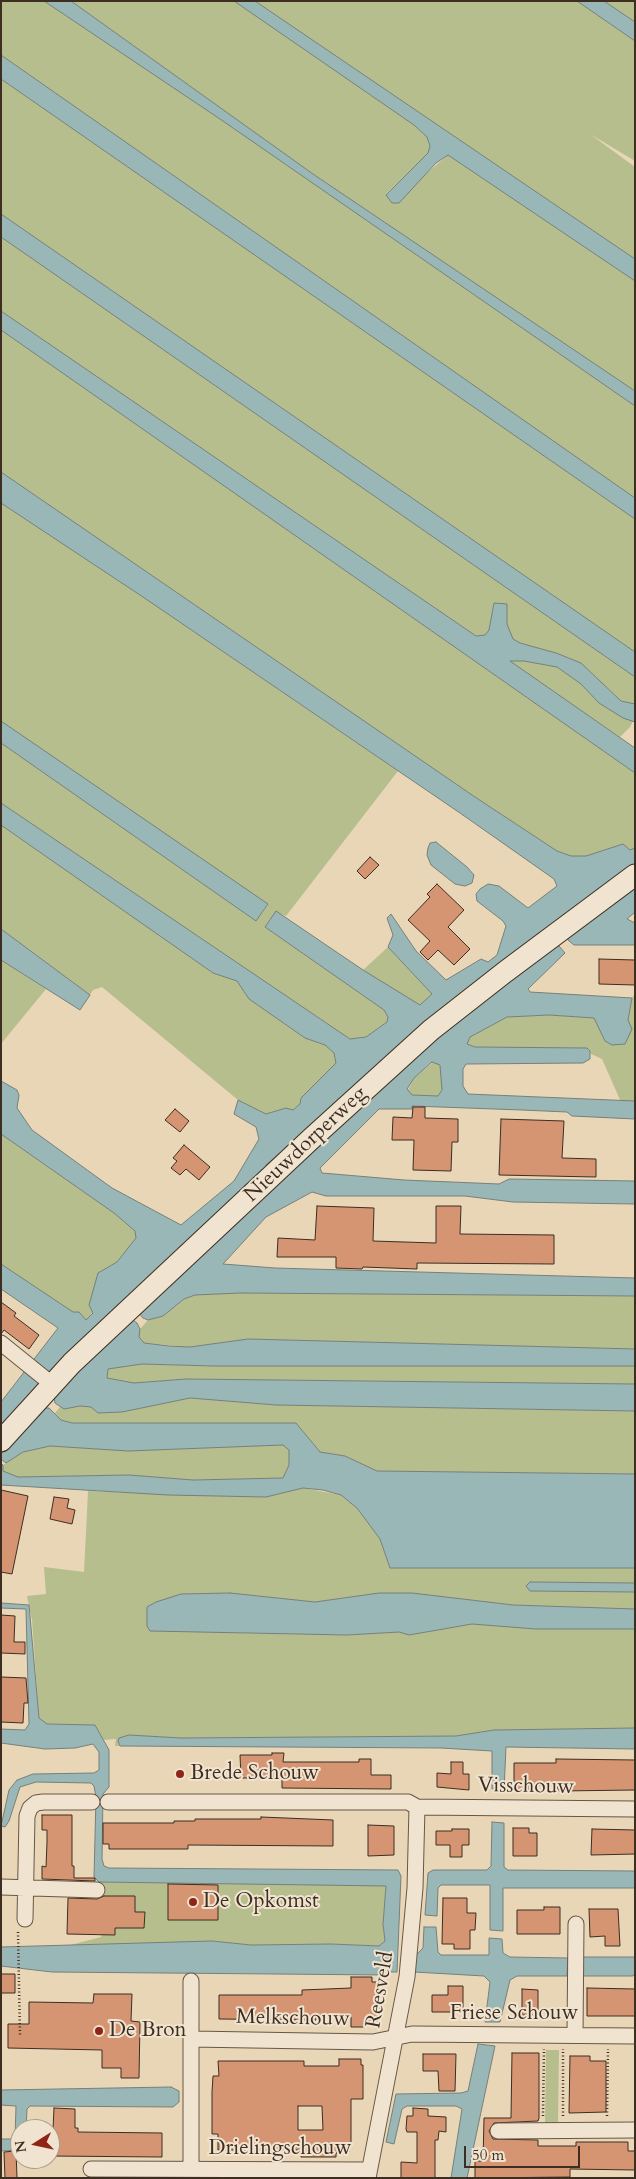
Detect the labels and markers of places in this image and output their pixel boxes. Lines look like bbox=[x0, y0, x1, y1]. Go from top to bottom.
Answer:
place label: Brede Schouw bbox=[190, 1761, 319, 1787]
marker: Brede Schouw bbox=[174, 1768, 186, 1780]
place label: De Opkomst bbox=[203, 1889, 319, 1915]
marker: De Opkomst bbox=[187, 1896, 199, 1908]
place label: De Bron bbox=[109, 2018, 186, 2044]
marker: De Bron bbox=[93, 2025, 105, 2037]

